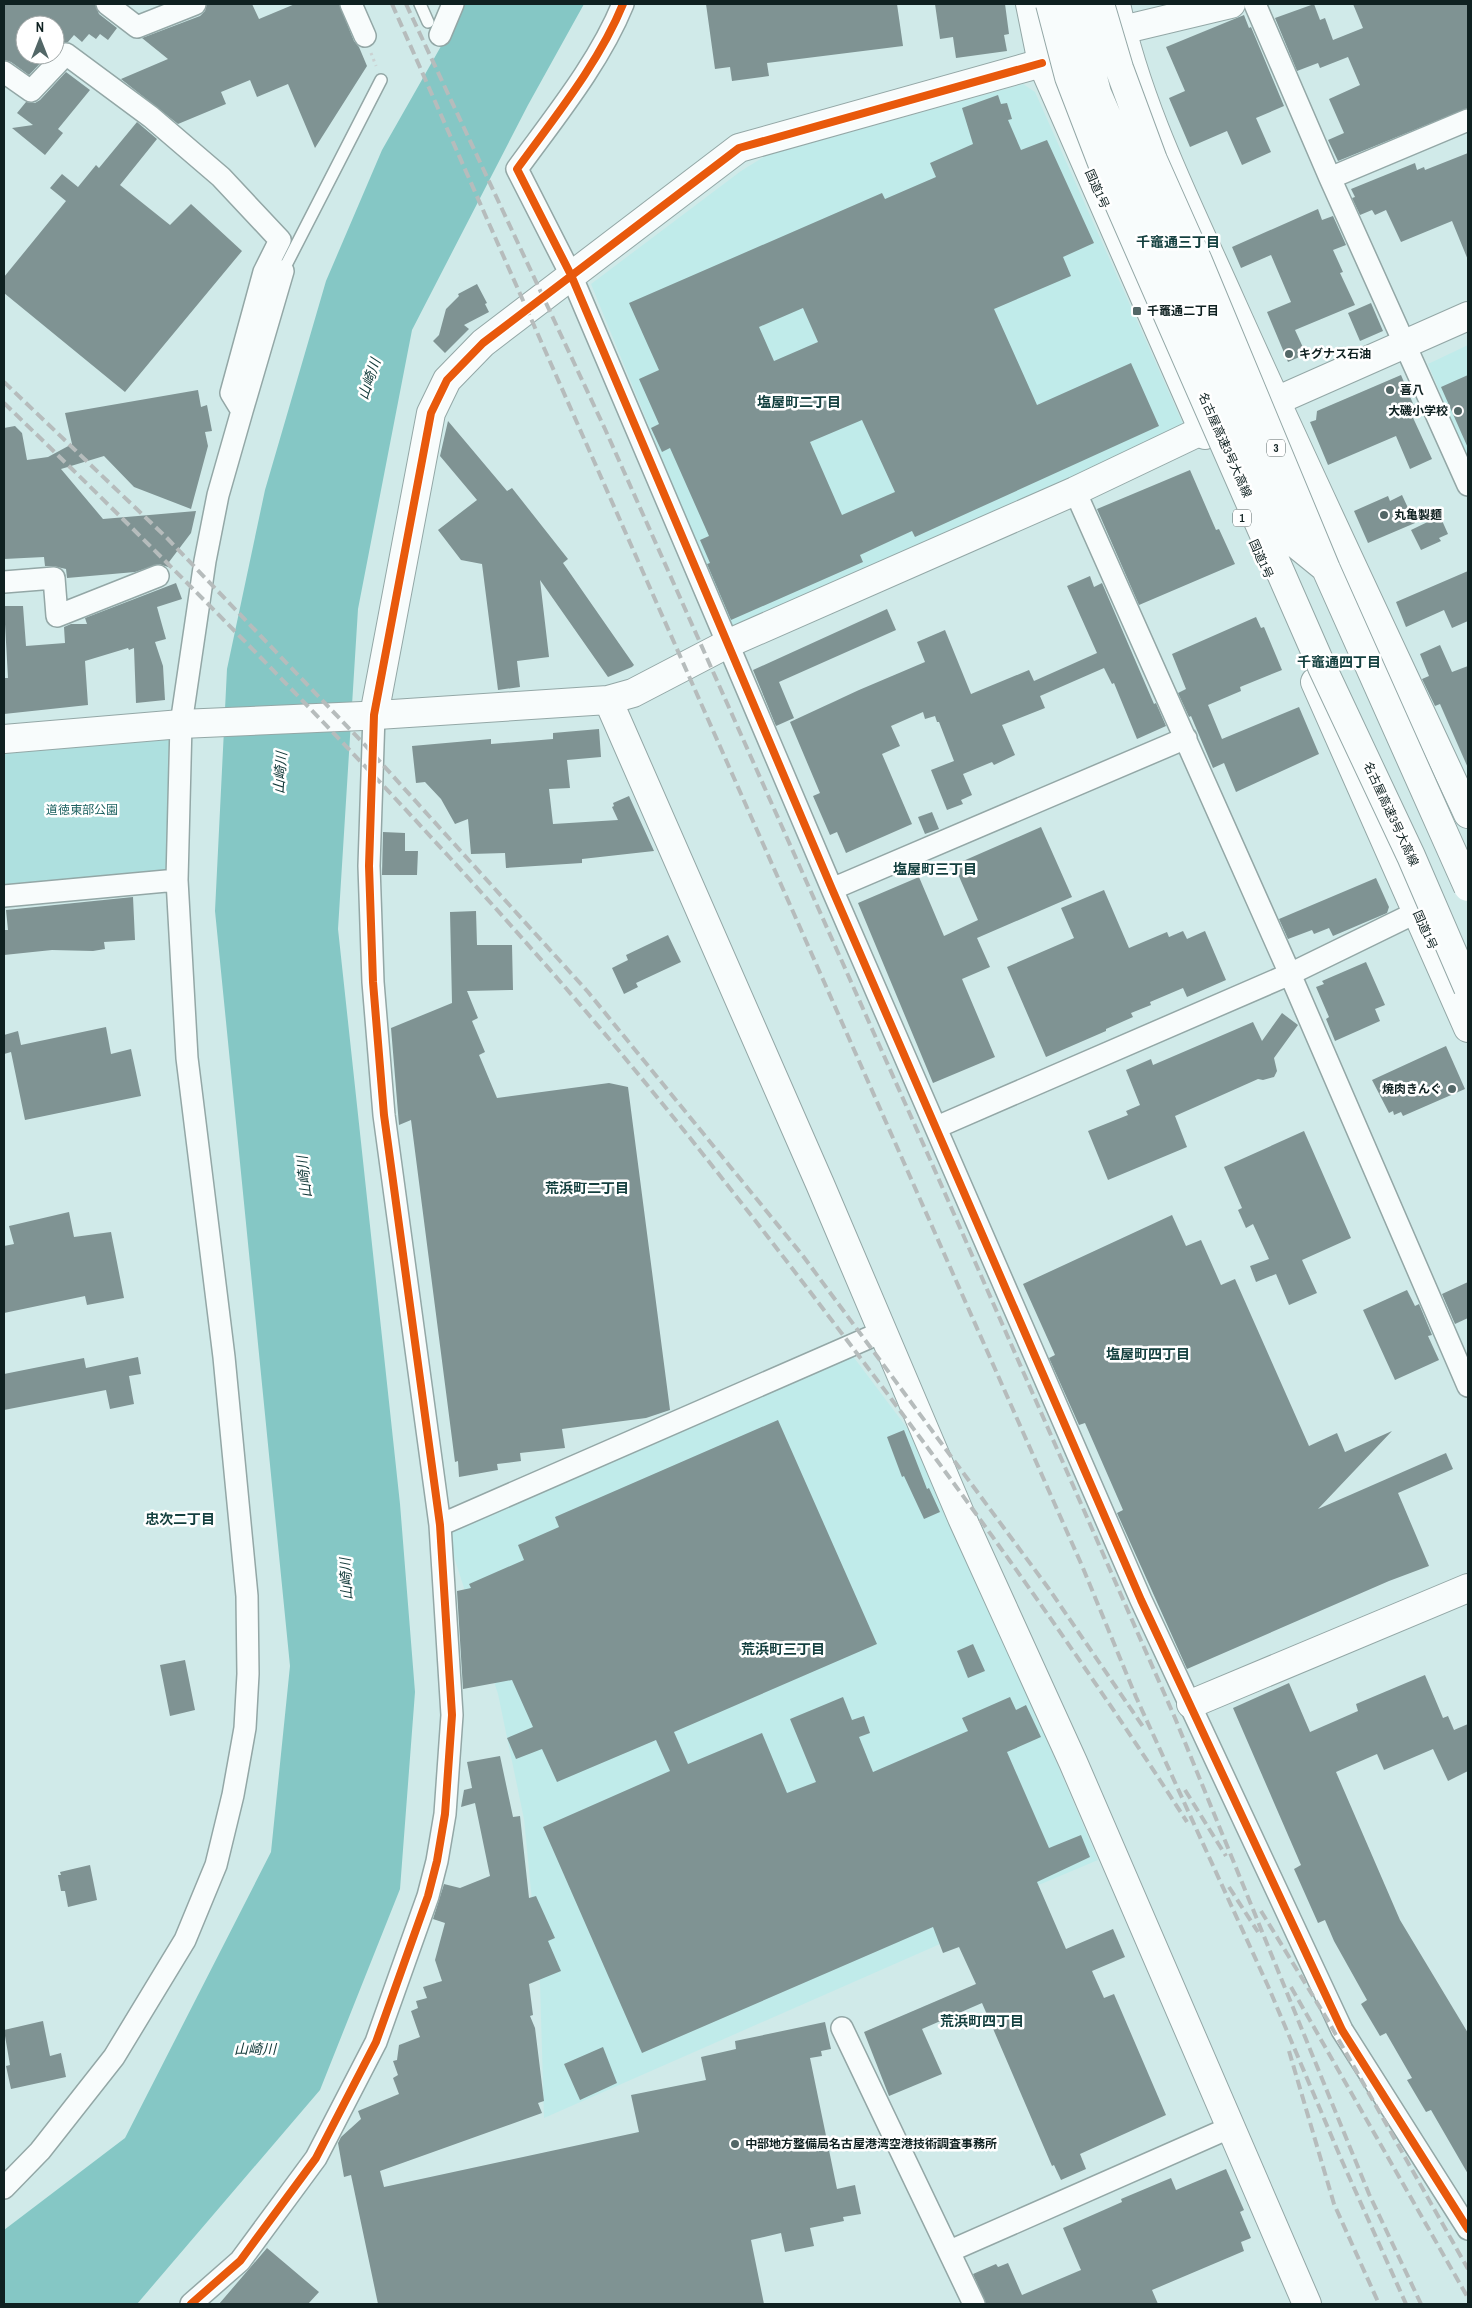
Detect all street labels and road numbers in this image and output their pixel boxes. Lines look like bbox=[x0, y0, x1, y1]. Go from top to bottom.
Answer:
street label: 国道1号 bbox=[1081, 167, 1113, 211]
street label: 名古屋高速3号大高線 bbox=[1195, 390, 1255, 500]
road number: 3 bbox=[1267, 439, 1285, 456]
road number: 1 bbox=[1233, 509, 1251, 526]
street label: 国道1号 bbox=[1245, 537, 1277, 581]
street label: 名古屋高速3号大高線 bbox=[1360, 759, 1422, 869]
street label: 国道1号 bbox=[1409, 908, 1441, 952]

